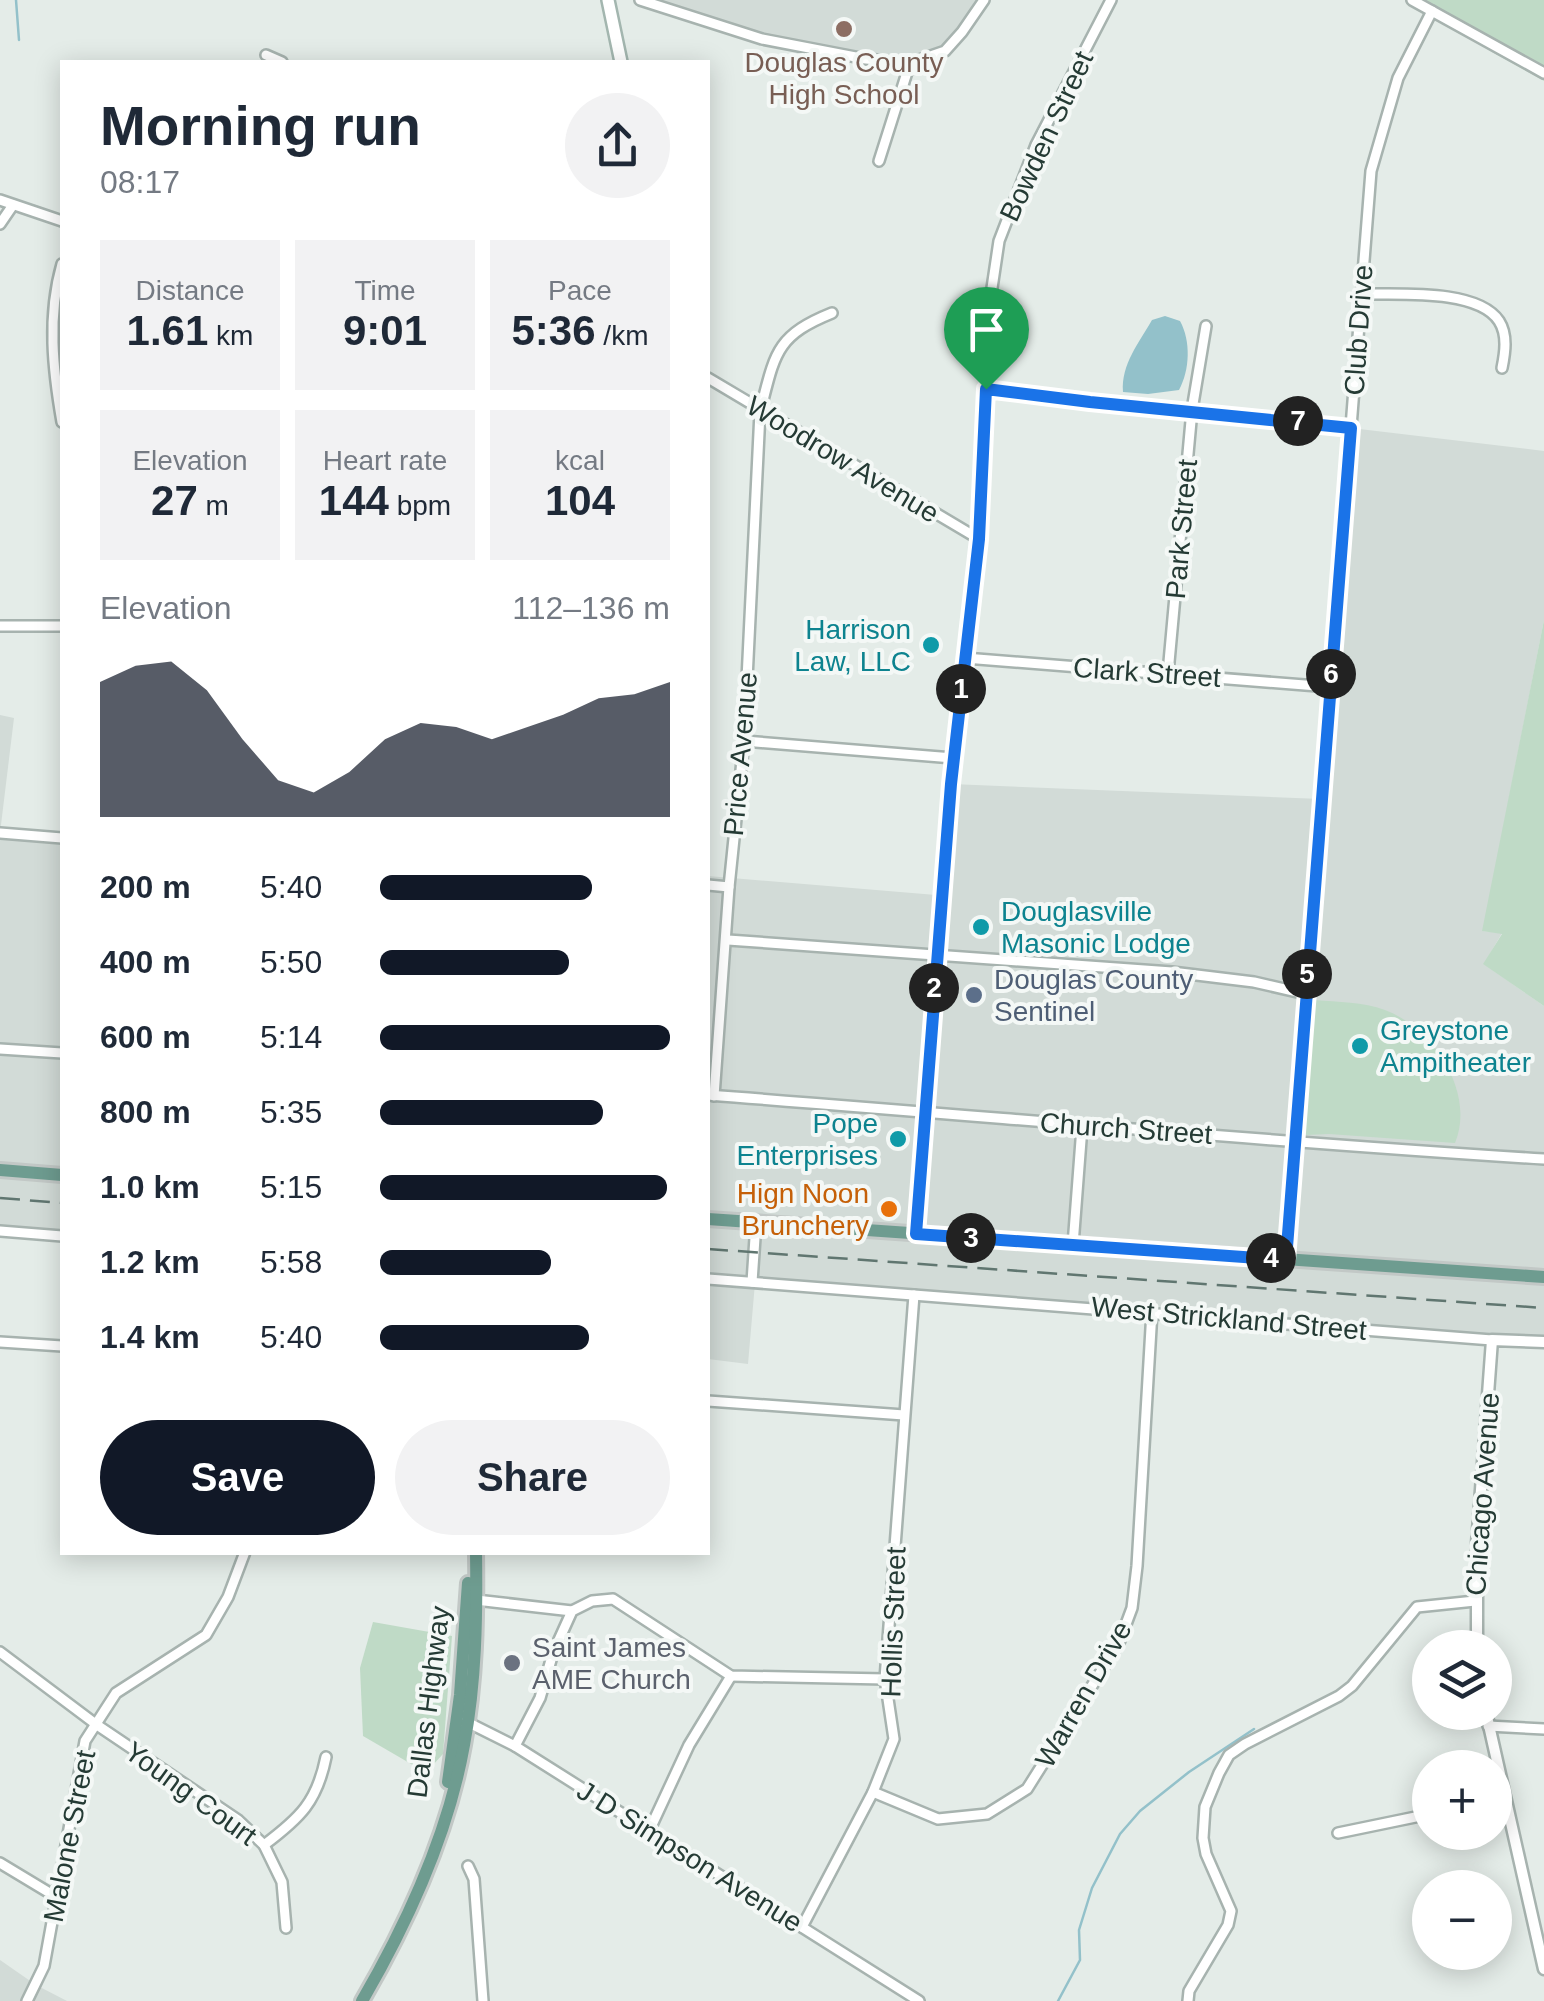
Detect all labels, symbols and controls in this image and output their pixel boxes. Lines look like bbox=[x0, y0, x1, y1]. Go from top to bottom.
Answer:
marker: Douglas County High School bbox=[833, 18, 855, 40]
street label: Bowden Street bbox=[994, 46, 1099, 226]
place label: Douglas County High School bbox=[744, 47, 944, 110]
button: share bbox=[565, 93, 670, 198]
text: Morning run bbox=[100, 95, 421, 157]
text: 08:17 bbox=[100, 164, 180, 200]
street label: Club Drive bbox=[1338, 264, 1379, 396]
text: Distance bbox=[136, 275, 244, 306]
text: Time bbox=[354, 275, 416, 306]
text: Pace bbox=[548, 275, 612, 306]
pin bbox=[944, 287, 1029, 390]
icon: arrive bbox=[959, 302, 1014, 357]
text: 1.61 bbox=[127, 307, 208, 354]
text: 9:01 bbox=[343, 307, 427, 354]
text: 5:36 bbox=[512, 307, 596, 354]
text: km bbox=[208, 320, 253, 351]
text: /km bbox=[596, 320, 648, 351]
street label: Woodrow Avenue bbox=[741, 390, 944, 529]
pin: 7 bbox=[1273, 396, 1323, 446]
text: 7 bbox=[1290, 405, 1306, 436]
text: Elevation bbox=[132, 445, 248, 476]
text: Heart rate bbox=[323, 445, 447, 476]
text: kcal bbox=[555, 445, 605, 476]
street label: Park Street bbox=[1160, 458, 1203, 600]
text: 27 bbox=[151, 477, 198, 524]
text: 144 bbox=[319, 477, 389, 524]
text: 104 bbox=[545, 477, 615, 524]
text: m bbox=[198, 490, 229, 521]
text: bpm bbox=[389, 490, 451, 521]
text: Elevation bbox=[100, 590, 232, 626]
text: 112–136 m bbox=[512, 590, 670, 626]
place label: Harrison Law, LLC bbox=[794, 614, 911, 677]
marker: Harrison Law, LLC bbox=[920, 634, 942, 656]
pin: 6 bbox=[1306, 649, 1356, 699]
street label: Clark Street bbox=[1072, 652, 1222, 693]
text: 6 bbox=[1323, 658, 1339, 689]
pin: 1 bbox=[936, 664, 986, 714]
street label: Price Avenue bbox=[718, 671, 763, 837]
text: 1 bbox=[953, 673, 969, 704]
text: 200 m bbox=[100, 869, 191, 905]
text: 5:40 bbox=[260, 869, 322, 905]
place label: Douglasville Masonic Lodge bbox=[1001, 896, 1191, 959]
marker: Douglasville Masonic Lodge bbox=[970, 916, 992, 938]
text: 400 m bbox=[100, 944, 191, 980]
text: 5:50 bbox=[260, 944, 322, 980]
pin: 5 bbox=[1282, 949, 1332, 999]
text: 5 bbox=[1299, 958, 1315, 989]
pin: 2 bbox=[909, 963, 959, 1013]
place label: Douglas County Sentinel bbox=[994, 964, 1193, 1027]
text: 2 bbox=[926, 972, 942, 1003]
marker: Douglas County Sentinel bbox=[963, 984, 985, 1006]
place label: Greystone Ampitheater bbox=[1380, 1015, 1531, 1078]
text: 600 m bbox=[100, 1019, 191, 1055]
text: 5:14 bbox=[260, 1019, 322, 1055]
marker: Greystone Ampitheater bbox=[1349, 1035, 1371, 1057]
text: 800 m bbox=[100, 1094, 191, 1130]
text: 5:35 bbox=[260, 1094, 322, 1130]
street label: Church Street bbox=[1039, 1107, 1213, 1150]
place label: Pope Enterprises bbox=[736, 1108, 878, 1171]
marker: Pope Enterprises bbox=[887, 1128, 909, 1150]
text: 1.0 km bbox=[100, 1169, 200, 1205]
text: 5:15 bbox=[260, 1169, 322, 1205]
place label: Hign Noon Brunchery bbox=[737, 1178, 869, 1241]
marker: Hign Noon Brunchery bbox=[878, 1198, 900, 1220]
pin: 3 bbox=[946, 1213, 996, 1263]
text: 3 bbox=[963, 1222, 979, 1253]
pin: 4 bbox=[1246, 1233, 1296, 1283]
text: 4 bbox=[1263, 1242, 1279, 1273]
text: 1.2 km bbox=[100, 1244, 200, 1280]
text: 5:58 bbox=[260, 1244, 322, 1280]
street label: West Strickland Street bbox=[1090, 1291, 1368, 1346]
text: 1.4 km bbox=[100, 1319, 200, 1355]
text: 5:40 bbox=[260, 1319, 322, 1355]
street label: Chicago Avenue bbox=[1460, 1391, 1505, 1597]
button: Save bbox=[100, 1420, 375, 1535]
button: Share bbox=[395, 1420, 670, 1535]
street label: Hollis Street bbox=[875, 1546, 912, 1698]
street label: Dallas Highway bbox=[401, 1604, 456, 1800]
street label: Warren Drive bbox=[1029, 1616, 1138, 1773]
map controls bbox=[1412, 1630, 1512, 1970]
button: layers bbox=[1412, 1630, 1512, 1730]
place label: Saint James AME Church bbox=[532, 1632, 691, 1695]
marker: Saint James AME Church bbox=[501, 1652, 523, 1674]
street label: Young Court bbox=[119, 1735, 263, 1852]
street label: Malone Street bbox=[38, 1747, 101, 1925]
button: + bbox=[1412, 1750, 1512, 1850]
street label: J D Simpson Avenue bbox=[572, 1775, 808, 1938]
button: − bbox=[1412, 1870, 1512, 1970]

